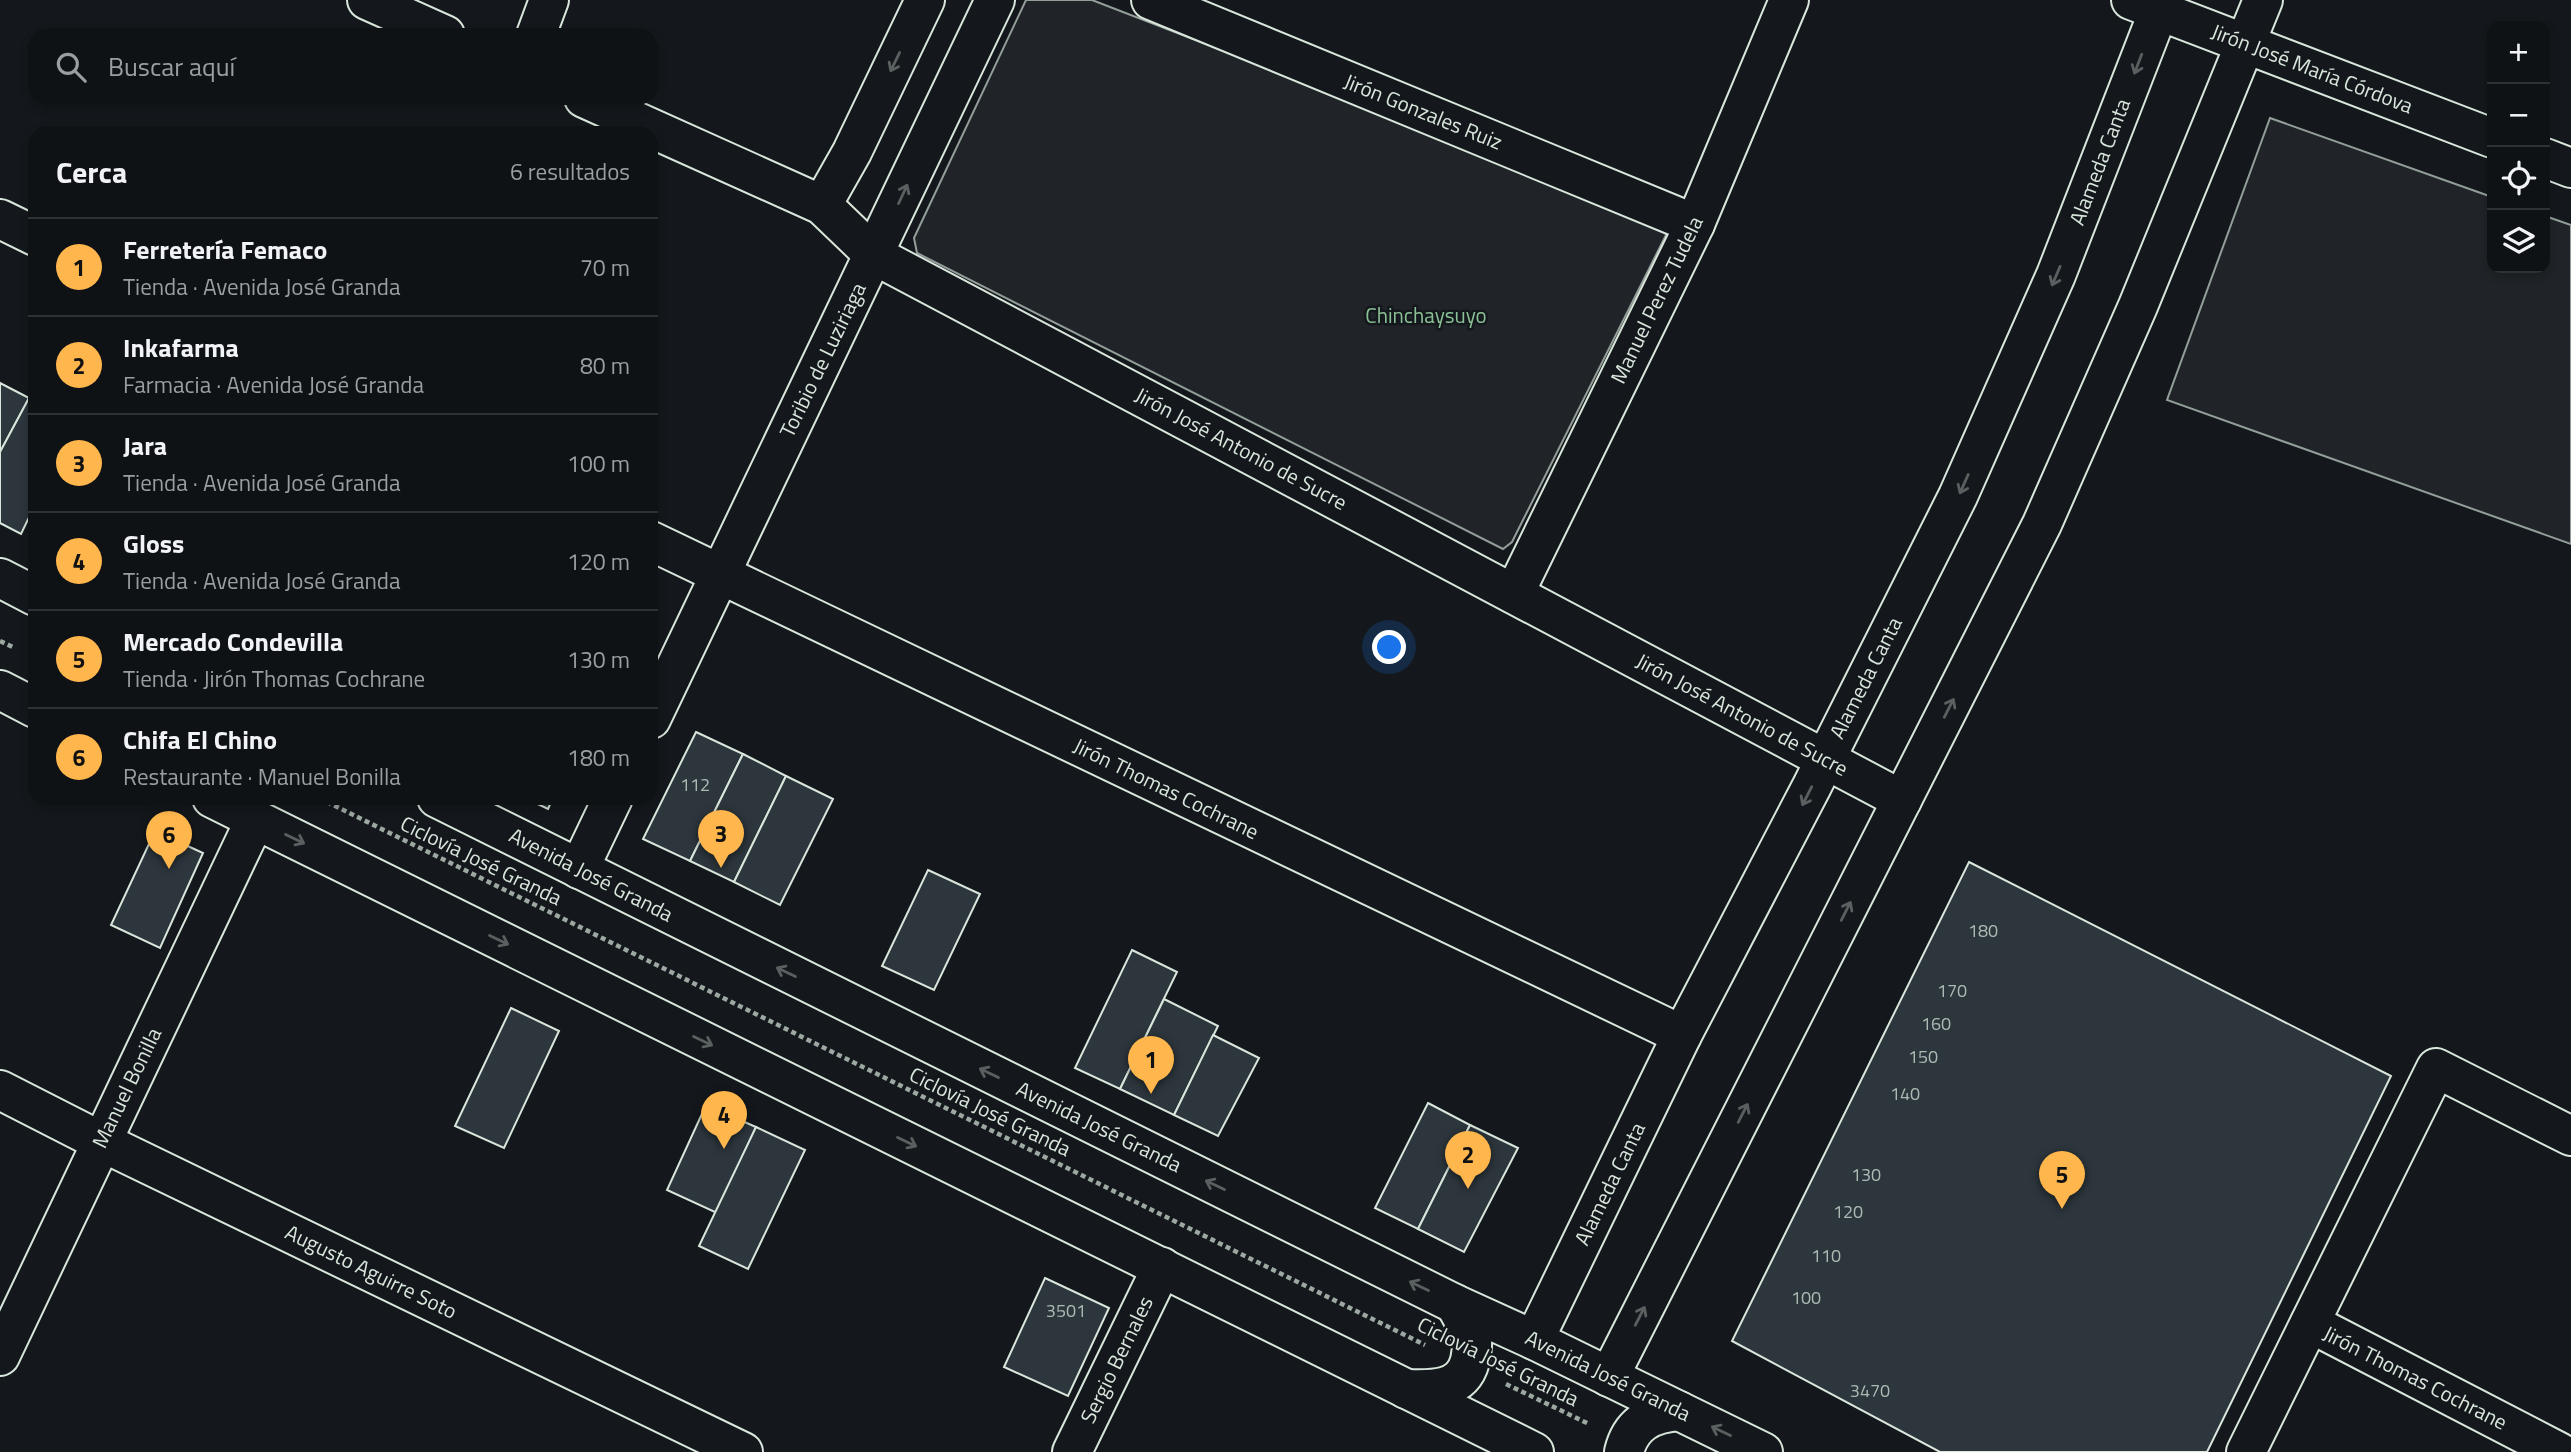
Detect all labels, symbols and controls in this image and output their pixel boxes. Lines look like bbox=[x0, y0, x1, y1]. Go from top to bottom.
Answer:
street label: Jirón José María Córdova bbox=[2207, 15, 2418, 121]
map controls bbox=[2487, 21, 2550, 273]
button: + bbox=[2487, 21, 2550, 84]
search box bbox=[28, 28, 658, 105]
text: Buscar aquí bbox=[108, 47, 235, 86]
icon: search bbox=[52, 48, 90, 86]
one-way arrow bbox=[888, 51, 901, 72]
one-way arrow bbox=[2131, 52, 2144, 74]
street label: Jirón Gonzales Ruiz bbox=[1339, 65, 1507, 157]
button: − bbox=[2487, 84, 2550, 147]
street label: Alameda Canta bbox=[2060, 93, 2138, 230]
button: locate bbox=[2487, 147, 2550, 210]
text: Cerca bbox=[56, 149, 127, 195]
text: 6 resultados bbox=[510, 154, 630, 189]
one-way arrow bbox=[897, 183, 910, 205]
street label: Manuel Perez Tudela bbox=[1602, 210, 1711, 389]
button: layers bbox=[2487, 210, 2550, 273]
text: Ferretería Femaco bbox=[123, 230, 327, 269]
text: 1 bbox=[73, 250, 85, 285]
text: 70 m bbox=[580, 250, 630, 285]
one-way arrow bbox=[2049, 264, 2062, 286]
text: Tienda · Avenida José Granda bbox=[123, 269, 401, 304]
street label: Toribio de Luziriaga bbox=[771, 276, 874, 442]
park label: Chinchaysuyo bbox=[1365, 299, 1487, 331]
text: Inkafarma bbox=[123, 328, 239, 367]
text: 2 bbox=[73, 348, 85, 383]
text: 80 m bbox=[580, 348, 630, 383]
text: Farmacia · Avenida José Granda bbox=[123, 367, 424, 402]
street label: Jirón José Antonio de Sucre bbox=[1130, 379, 1353, 518]
text: Jara bbox=[123, 426, 167, 465]
text: 3 bbox=[73, 446, 85, 481]
text: 100 m bbox=[567, 446, 630, 481]
text: Tienda · Avenida José Granda bbox=[123, 465, 401, 500]
one-way arrow bbox=[1957, 473, 1970, 494]
text: Gloss bbox=[123, 524, 184, 563]
text: 4 bbox=[73, 544, 85, 579]
text: 120 m bbox=[567, 544, 630, 579]
text: Tienda · Avenida José Granda bbox=[123, 563, 401, 598]
street label: Alameda Canta bbox=[1821, 610, 1910, 744]
text: Mercado Condevilla bbox=[123, 622, 343, 661]
your location bbox=[1372, 630, 1406, 664]
text: 5 bbox=[73, 642, 85, 677]
text: 130 m bbox=[567, 642, 630, 677]
street label: Jirón José Antonio de Sucre bbox=[1631, 645, 1854, 784]
text: Tienda · Jirón Thomas Cochrane bbox=[123, 661, 425, 696]
one-way arrow bbox=[1943, 698, 1957, 719]
text: Chifa El Chino bbox=[123, 720, 277, 759]
street label: Jirón Thomas Cochrane bbox=[1068, 729, 1265, 847]
text: 6 bbox=[73, 740, 85, 775]
text: 180 m bbox=[567, 740, 630, 775]
text: Restaurante · Manuel Bonilla bbox=[123, 759, 401, 794]
house number: 112 bbox=[680, 771, 710, 798]
one-way arrow bbox=[1799, 786, 1813, 806]
street label: Ciclovía José Granda bbox=[395, 807, 568, 913]
pin: 3 bbox=[698, 810, 744, 868]
pin: 6 bbox=[146, 811, 192, 869]
street label: Avenida José Granda bbox=[504, 819, 680, 930]
one-way arrow bbox=[284, 833, 305, 847]
one-way arrow bbox=[1840, 901, 1854, 922]
house number: 180 bbox=[1968, 917, 1998, 944]
one-way arrow bbox=[488, 934, 509, 948]
one-way arrow bbox=[776, 964, 797, 978]
house number: 170 bbox=[1937, 977, 1967, 1004]
house number: 160 bbox=[1921, 1010, 1951, 1037]
street label: Manuel Bonilla bbox=[83, 1021, 169, 1153]
one-way arrow bbox=[692, 1034, 713, 1048]
pin: 1 bbox=[1128, 1036, 1174, 1094]
house number: 150 bbox=[1908, 1043, 1938, 1070]
street label: Ciclovía José Granda bbox=[904, 1058, 1077, 1164]
one-way arrow bbox=[979, 1065, 1000, 1079]
street label: Avenida José Granda bbox=[1011, 1072, 1188, 1180]
house number: 140 bbox=[1890, 1080, 1920, 1107]
pin: 4 bbox=[701, 1091, 747, 1149]
one-way arrow bbox=[1736, 1104, 1750, 1124]
street label: Alameda Canta bbox=[1565, 1116, 1653, 1251]
pin: 2 bbox=[1445, 1131, 1491, 1189]
one-way arrow bbox=[896, 1135, 917, 1149]
pin: 5 bbox=[2039, 1151, 2085, 1209]
house number: 130 bbox=[1851, 1161, 1881, 1188]
one-way arrow bbox=[1205, 1177, 1226, 1191]
house number: 120 bbox=[1833, 1198, 1863, 1225]
street label: Augusto Aguirre Soto bbox=[280, 1216, 463, 1327]
house number: 110 bbox=[1811, 1242, 1841, 1269]
one-way arrow bbox=[1409, 1279, 1430, 1292]
house number: 100 bbox=[1791, 1284, 1821, 1311]
street label: Sergio Bernales bbox=[1071, 1291, 1161, 1429]
house number: 3501 bbox=[1046, 1297, 1086, 1324]
one-way arrow bbox=[1633, 1306, 1647, 1327]
street label: Ciclovía José Granda bbox=[1412, 1308, 1585, 1414]
street label: Jirón Thomas Cochrane bbox=[2318, 1317, 2513, 1437]
street label: Avenida José Granda bbox=[1520, 1321, 1697, 1429]
house number: 3470 bbox=[1850, 1377, 1890, 1404]
one-way arrow bbox=[1711, 1424, 1732, 1438]

